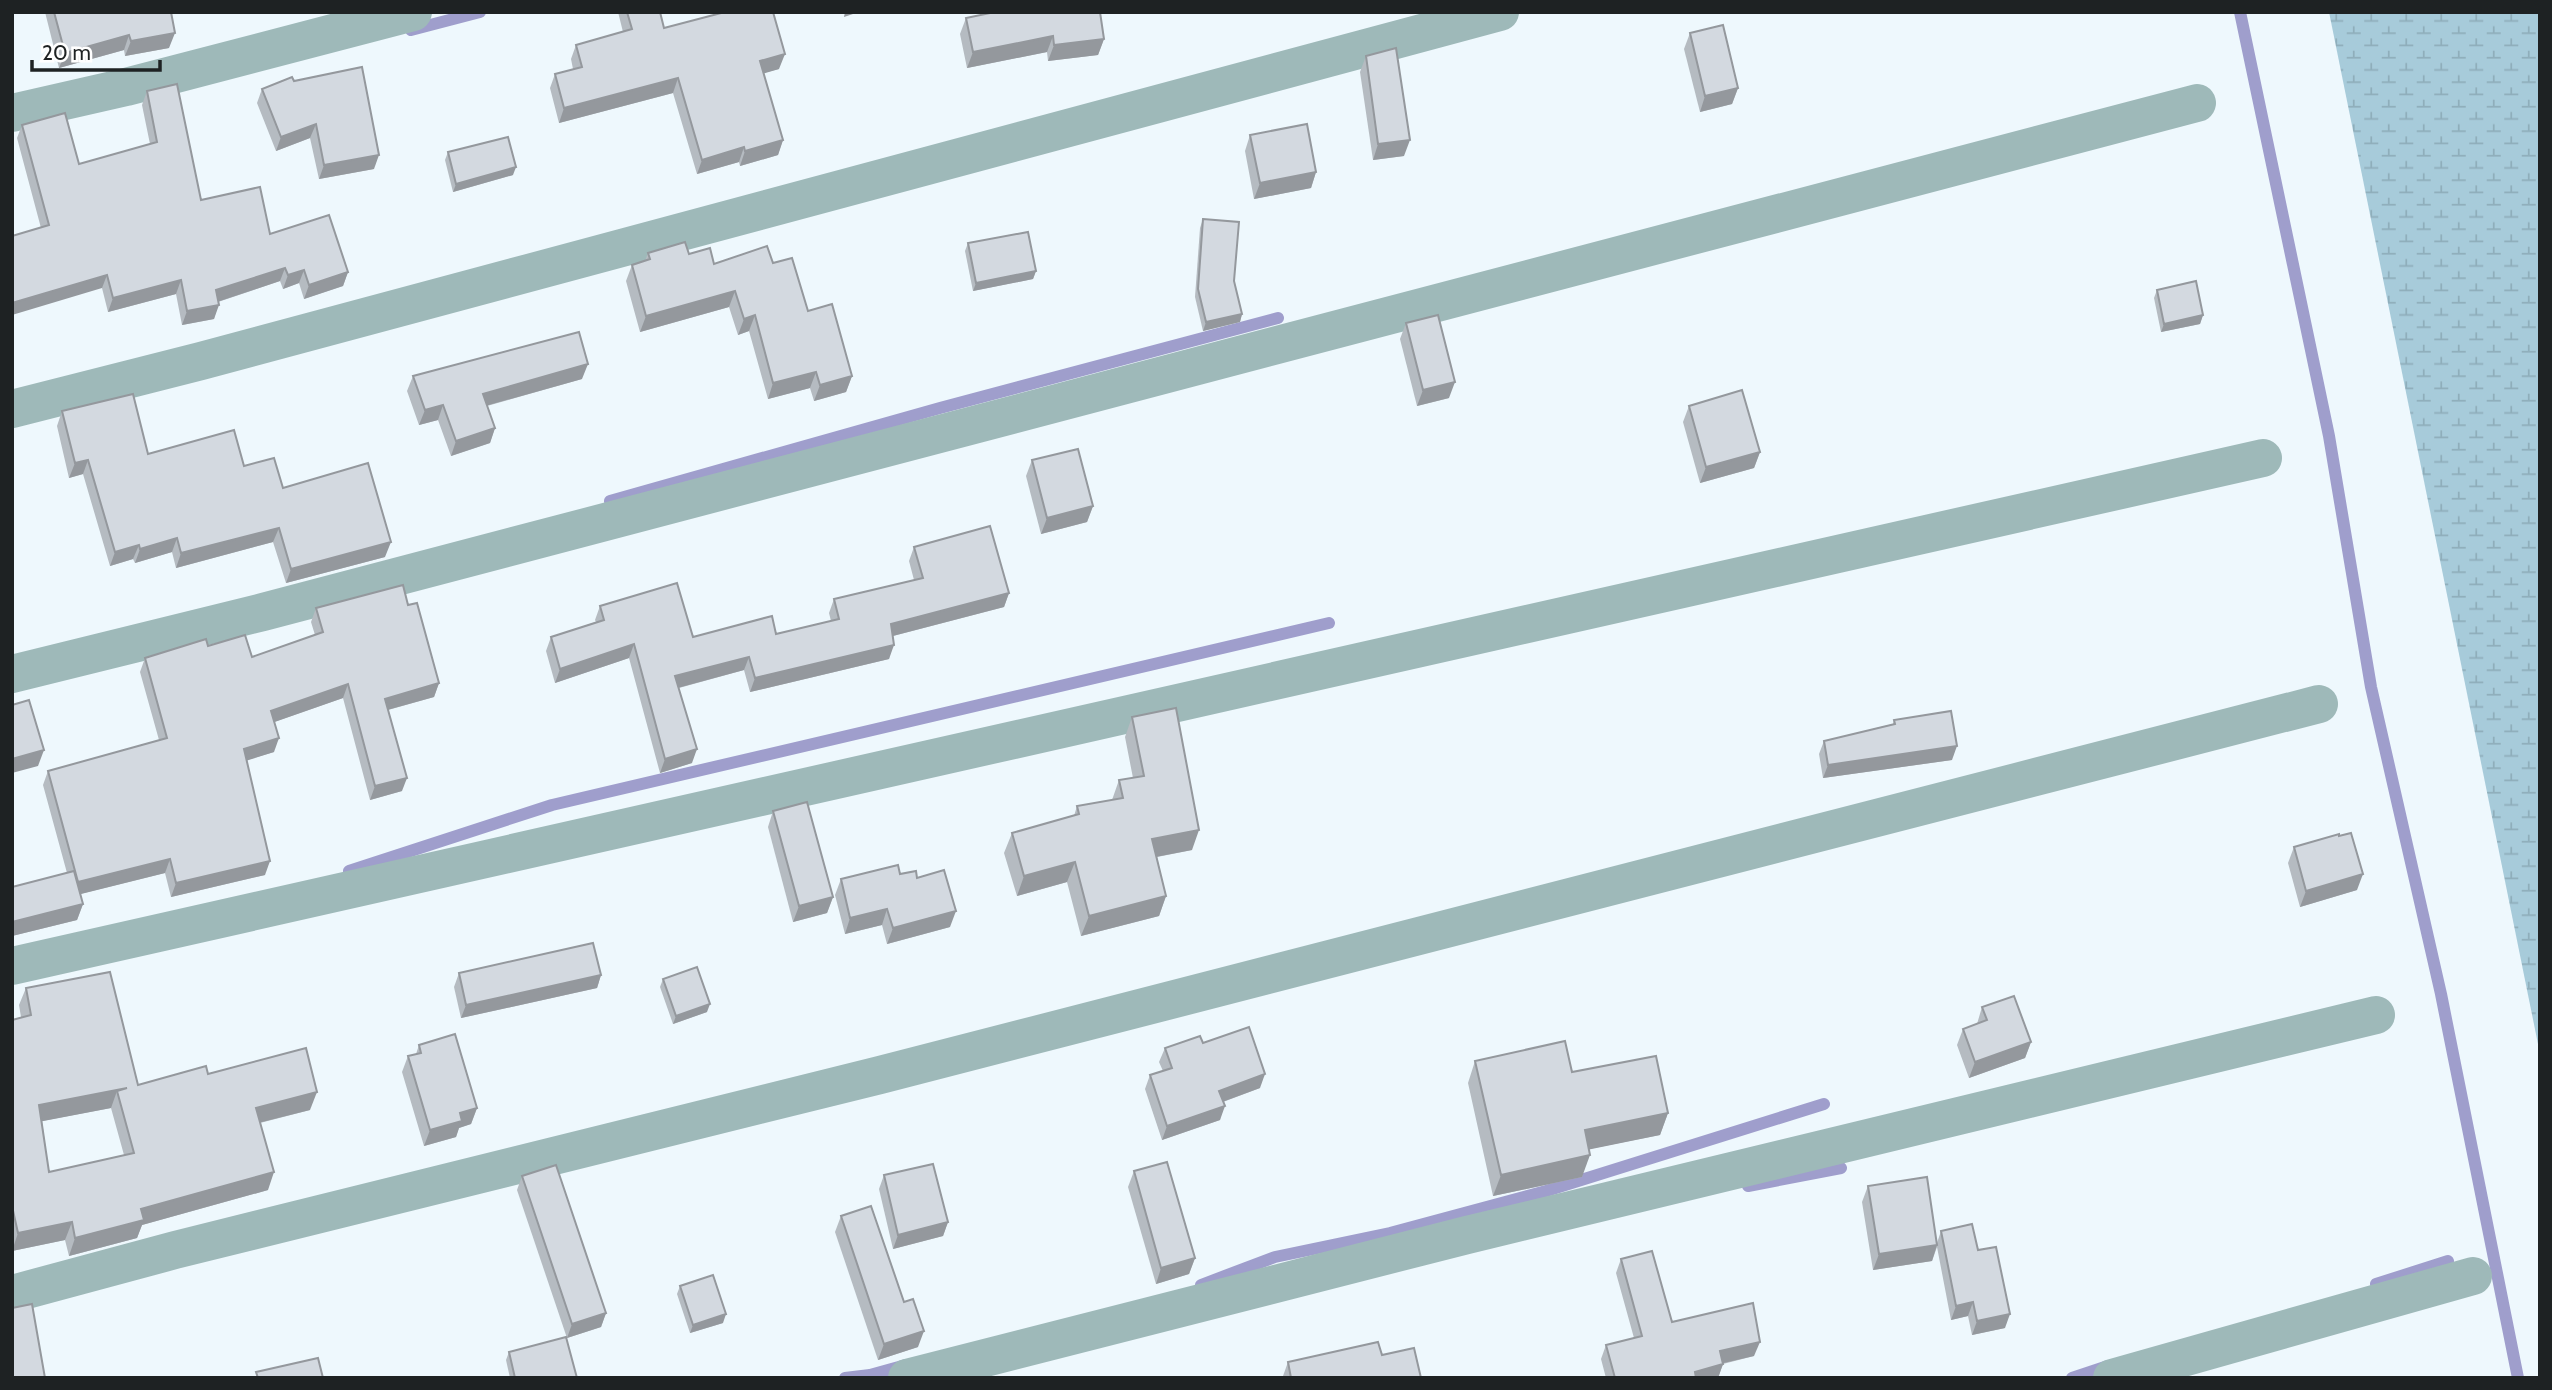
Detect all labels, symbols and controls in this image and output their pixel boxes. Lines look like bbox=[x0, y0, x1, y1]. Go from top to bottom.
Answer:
scale bar bbox=[32, 28, 159, 72]
text: 20 m bbox=[42, 40, 91, 65]

